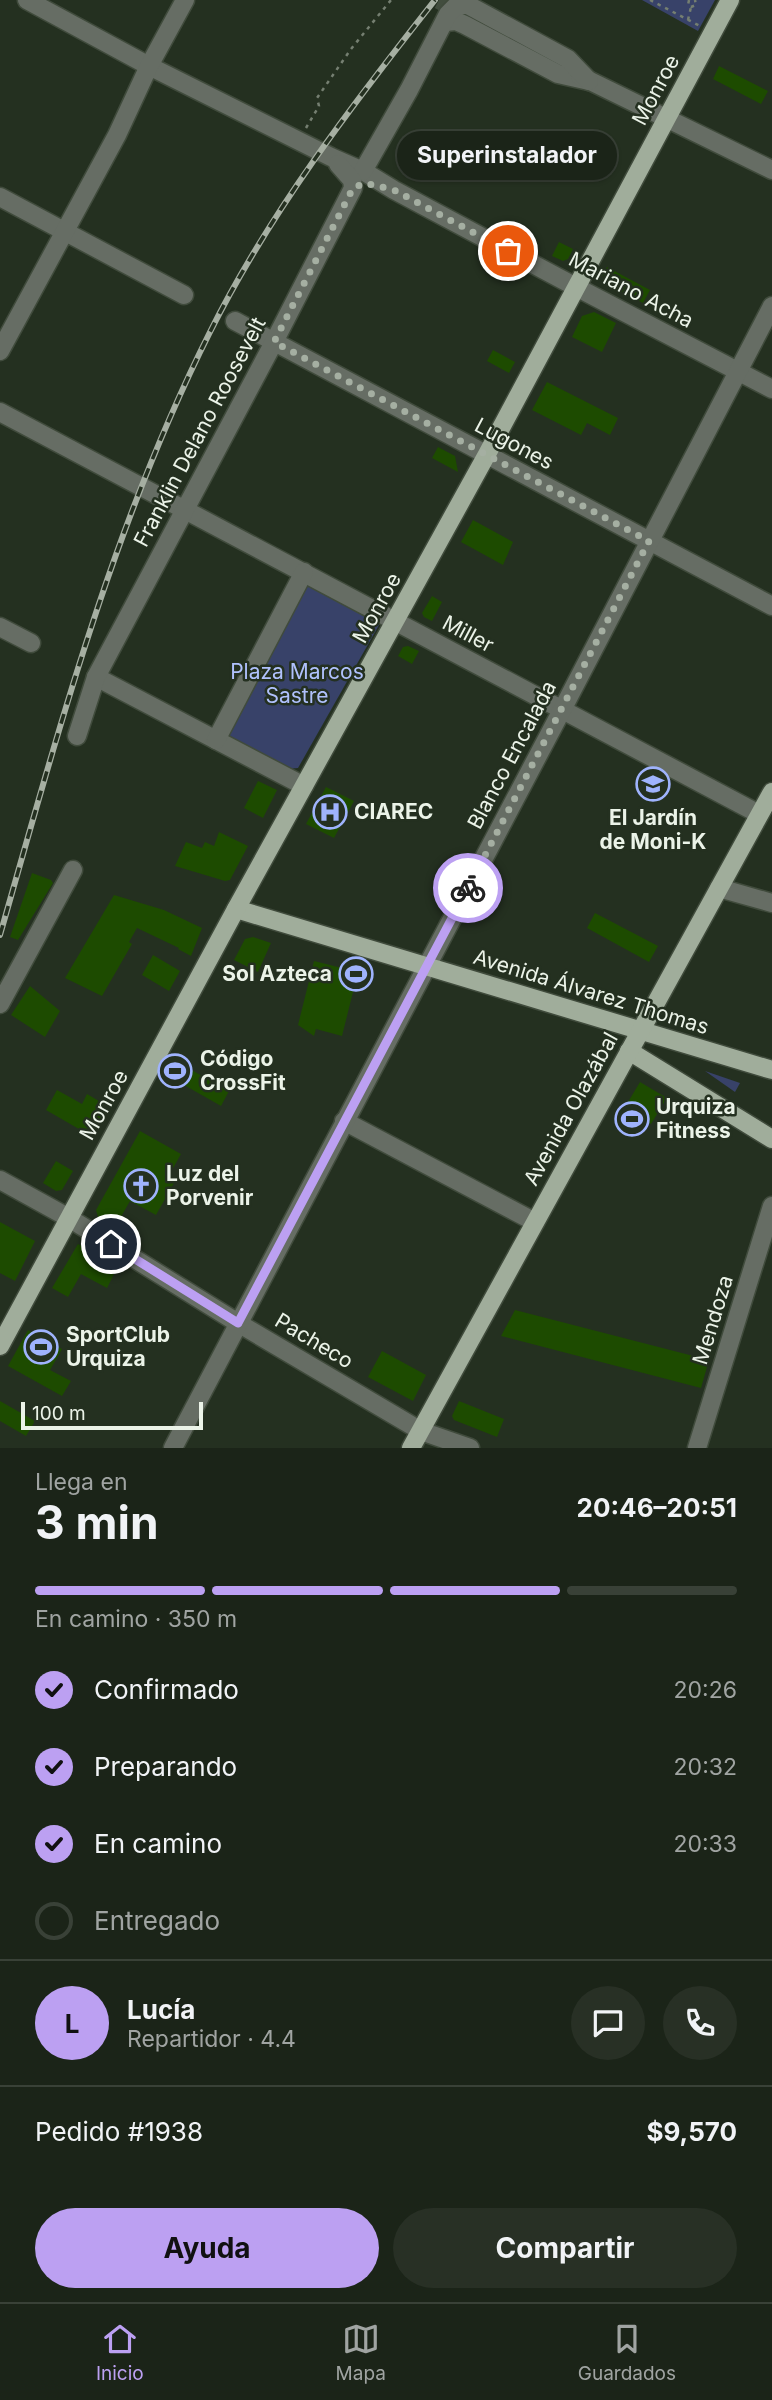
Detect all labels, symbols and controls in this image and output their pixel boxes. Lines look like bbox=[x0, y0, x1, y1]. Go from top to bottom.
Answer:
street label: Monroe bbox=[627, 50, 685, 129]
callout: Superinstalador bbox=[398, 132, 618, 181]
text: Superinstalador bbox=[417, 141, 597, 169]
pin bbox=[478, 221, 538, 281]
icon: bag bbox=[489, 232, 527, 270]
street label: Mariano Acha bbox=[565, 246, 698, 333]
street label: Franklin Delano Roosevelt bbox=[128, 313, 271, 551]
street label: Lugones bbox=[471, 412, 558, 475]
street label: Monroe bbox=[347, 568, 406, 647]
street label: Miller bbox=[438, 610, 498, 657]
park label: Plaza Marcos Sastre bbox=[230, 659, 364, 708]
street label: Blanco Encalada bbox=[462, 676, 561, 833]
school or university icon: El Jardín de Moni-K bbox=[634, 765, 672, 803]
hospital icon: CIAREC bbox=[311, 793, 349, 831]
place label: CIAREC bbox=[354, 799, 433, 824]
place label: El Jardín de Moni-K bbox=[600, 805, 706, 854]
courier bbox=[433, 853, 503, 923]
icon: bike bbox=[449, 869, 487, 907]
street label: Avenida Álvarez Thomas bbox=[470, 943, 712, 1039]
sports icon: Sol Azteca bbox=[337, 955, 375, 993]
place label: Sol Azteca bbox=[222, 961, 332, 986]
street label: Avenida Olazábal bbox=[518, 1028, 623, 1190]
place label: Código CrossFit bbox=[200, 1046, 286, 1095]
sports icon: Código CrossFit bbox=[156, 1052, 194, 1090]
street label: Monroe bbox=[74, 1065, 133, 1144]
place label: Urquiza Fitness bbox=[656, 1094, 736, 1143]
sports icon: Urquiza Fitness bbox=[613, 1100, 651, 1138]
place label: Luz del Porvenir bbox=[166, 1161, 254, 1210]
church icon: Luz del Porvenir bbox=[122, 1167, 160, 1205]
pin bbox=[81, 1214, 141, 1274]
icon: home bbox=[92, 1225, 130, 1263]
street label: Mendoza bbox=[687, 1272, 738, 1368]
street label: Pacheco bbox=[271, 1308, 358, 1374]
place label: SportClub Urquiza bbox=[66, 1322, 170, 1371]
sports icon: SportClub Urquiza bbox=[22, 1328, 60, 1366]
scale bar bbox=[21, 1399, 203, 1431]
text: 100 m bbox=[32, 1402, 86, 1425]
text: Llega en bbox=[35, 1468, 127, 1496]
text: 20:46–20:51 bbox=[577, 1492, 737, 1523]
text: 3 min bbox=[35, 1494, 159, 1550]
text: En camino · 350 m bbox=[35, 1605, 237, 1633]
icon: check bbox=[35, 1671, 73, 1709]
text: Confirmado bbox=[94, 1674, 239, 1705]
text: 20:26 bbox=[674, 1676, 737, 1704]
icon: check bbox=[35, 1748, 73, 1786]
text: Preparando bbox=[94, 1751, 237, 1782]
text: 20:32 bbox=[674, 1753, 737, 1781]
icon: check bbox=[35, 1825, 73, 1863]
text: En camino bbox=[94, 1828, 222, 1859]
text: 20:33 bbox=[673, 1830, 737, 1858]
text: Entregado bbox=[94, 1905, 220, 1936]
button: chat bbox=[571, 1986, 645, 2060]
button: phone bbox=[663, 1986, 737, 2060]
text: Lucía bbox=[127, 1994, 195, 2025]
text: L bbox=[65, 2008, 79, 2039]
text: Repartidor · 4.4 bbox=[127, 2025, 296, 2053]
text: Pedido #1938 bbox=[35, 2116, 203, 2147]
text: $9,570 bbox=[646, 2116, 737, 2147]
button: Ayuda bbox=[35, 2208, 379, 2288]
button: Compartir bbox=[393, 2208, 737, 2288]
tab: Inicio bbox=[96, 2320, 144, 2385]
tab: Mapa bbox=[336, 2320, 386, 2385]
tab: Guardados bbox=[578, 2320, 676, 2385]

